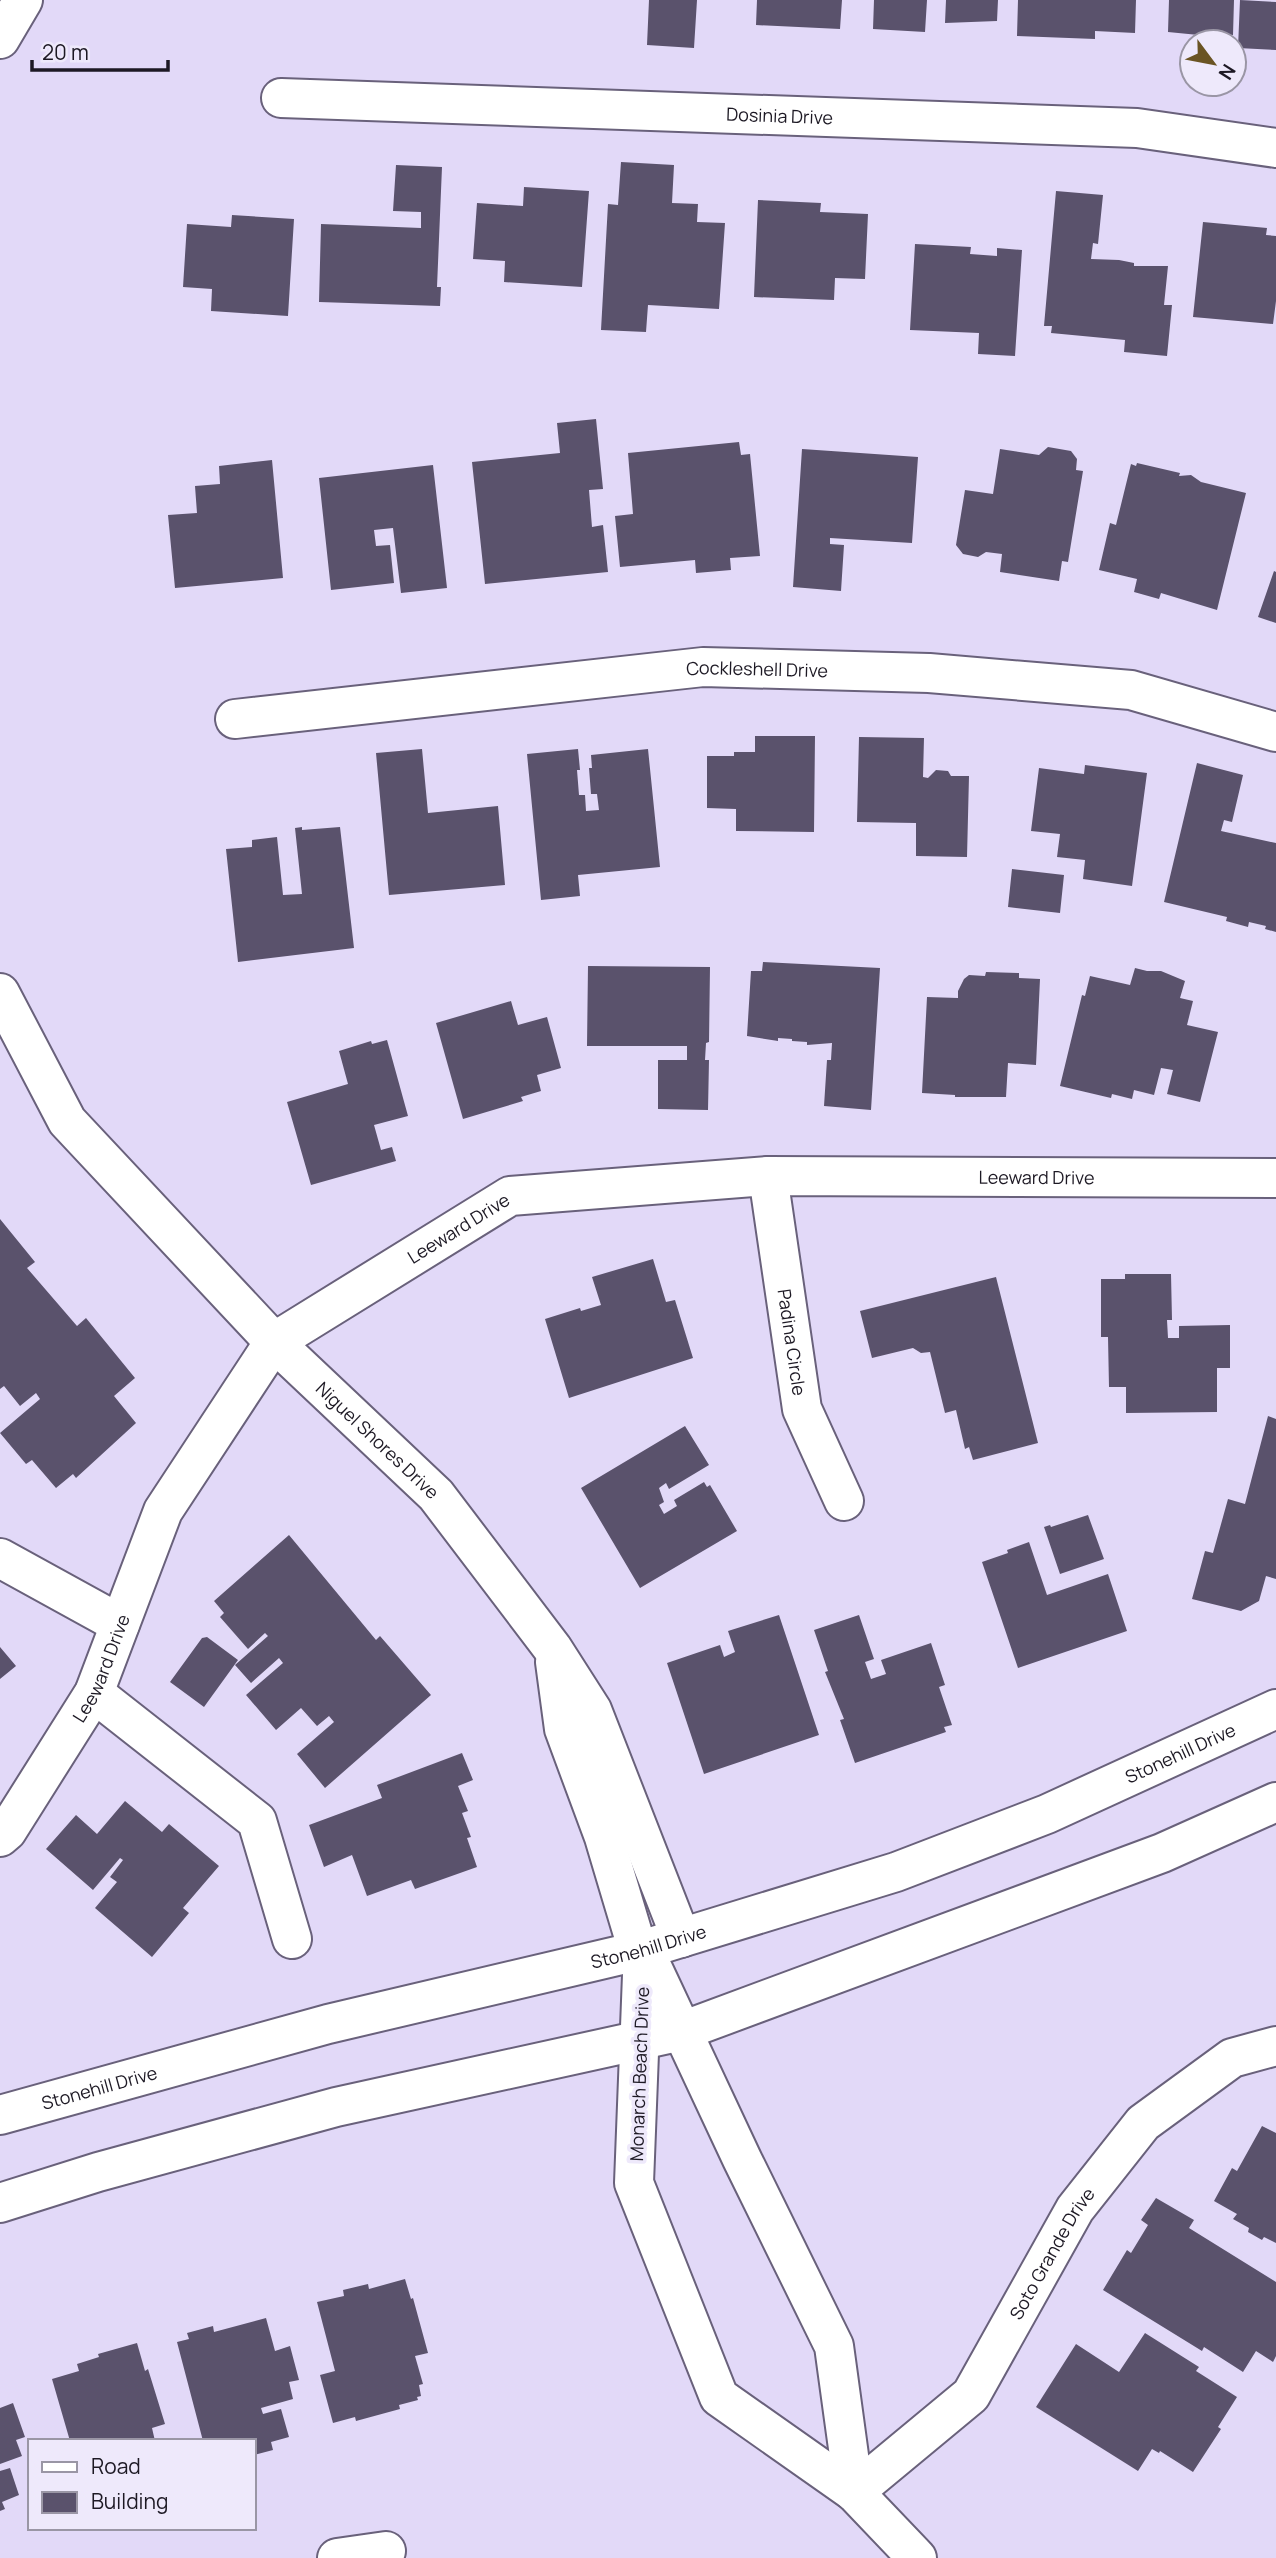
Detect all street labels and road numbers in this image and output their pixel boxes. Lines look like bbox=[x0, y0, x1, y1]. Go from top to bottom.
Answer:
street label: Dosinia Drive bbox=[726, 102, 834, 129]
street label: Cockleshell Drive bbox=[685, 655, 828, 682]
street label: Leeward Drive bbox=[979, 1165, 1095, 1189]
street label: Leeward Drive bbox=[403, 1187, 514, 1269]
street label: Padina Circle bbox=[773, 1287, 812, 1397]
street label: Niguel Shores Drive bbox=[311, 1376, 444, 1504]
street label: Leeward Drive bbox=[67, 1611, 135, 1727]
street label: Stonehill Drive bbox=[1121, 1717, 1239, 1789]
street label: Stonehill Drive bbox=[588, 1919, 709, 1974]
street label: Monarch Beach Drive bbox=[624, 1986, 654, 2162]
street label: Stonehill Drive bbox=[39, 2060, 160, 2115]
street label: Soto Grande Drive bbox=[1004, 2182, 1100, 2324]

